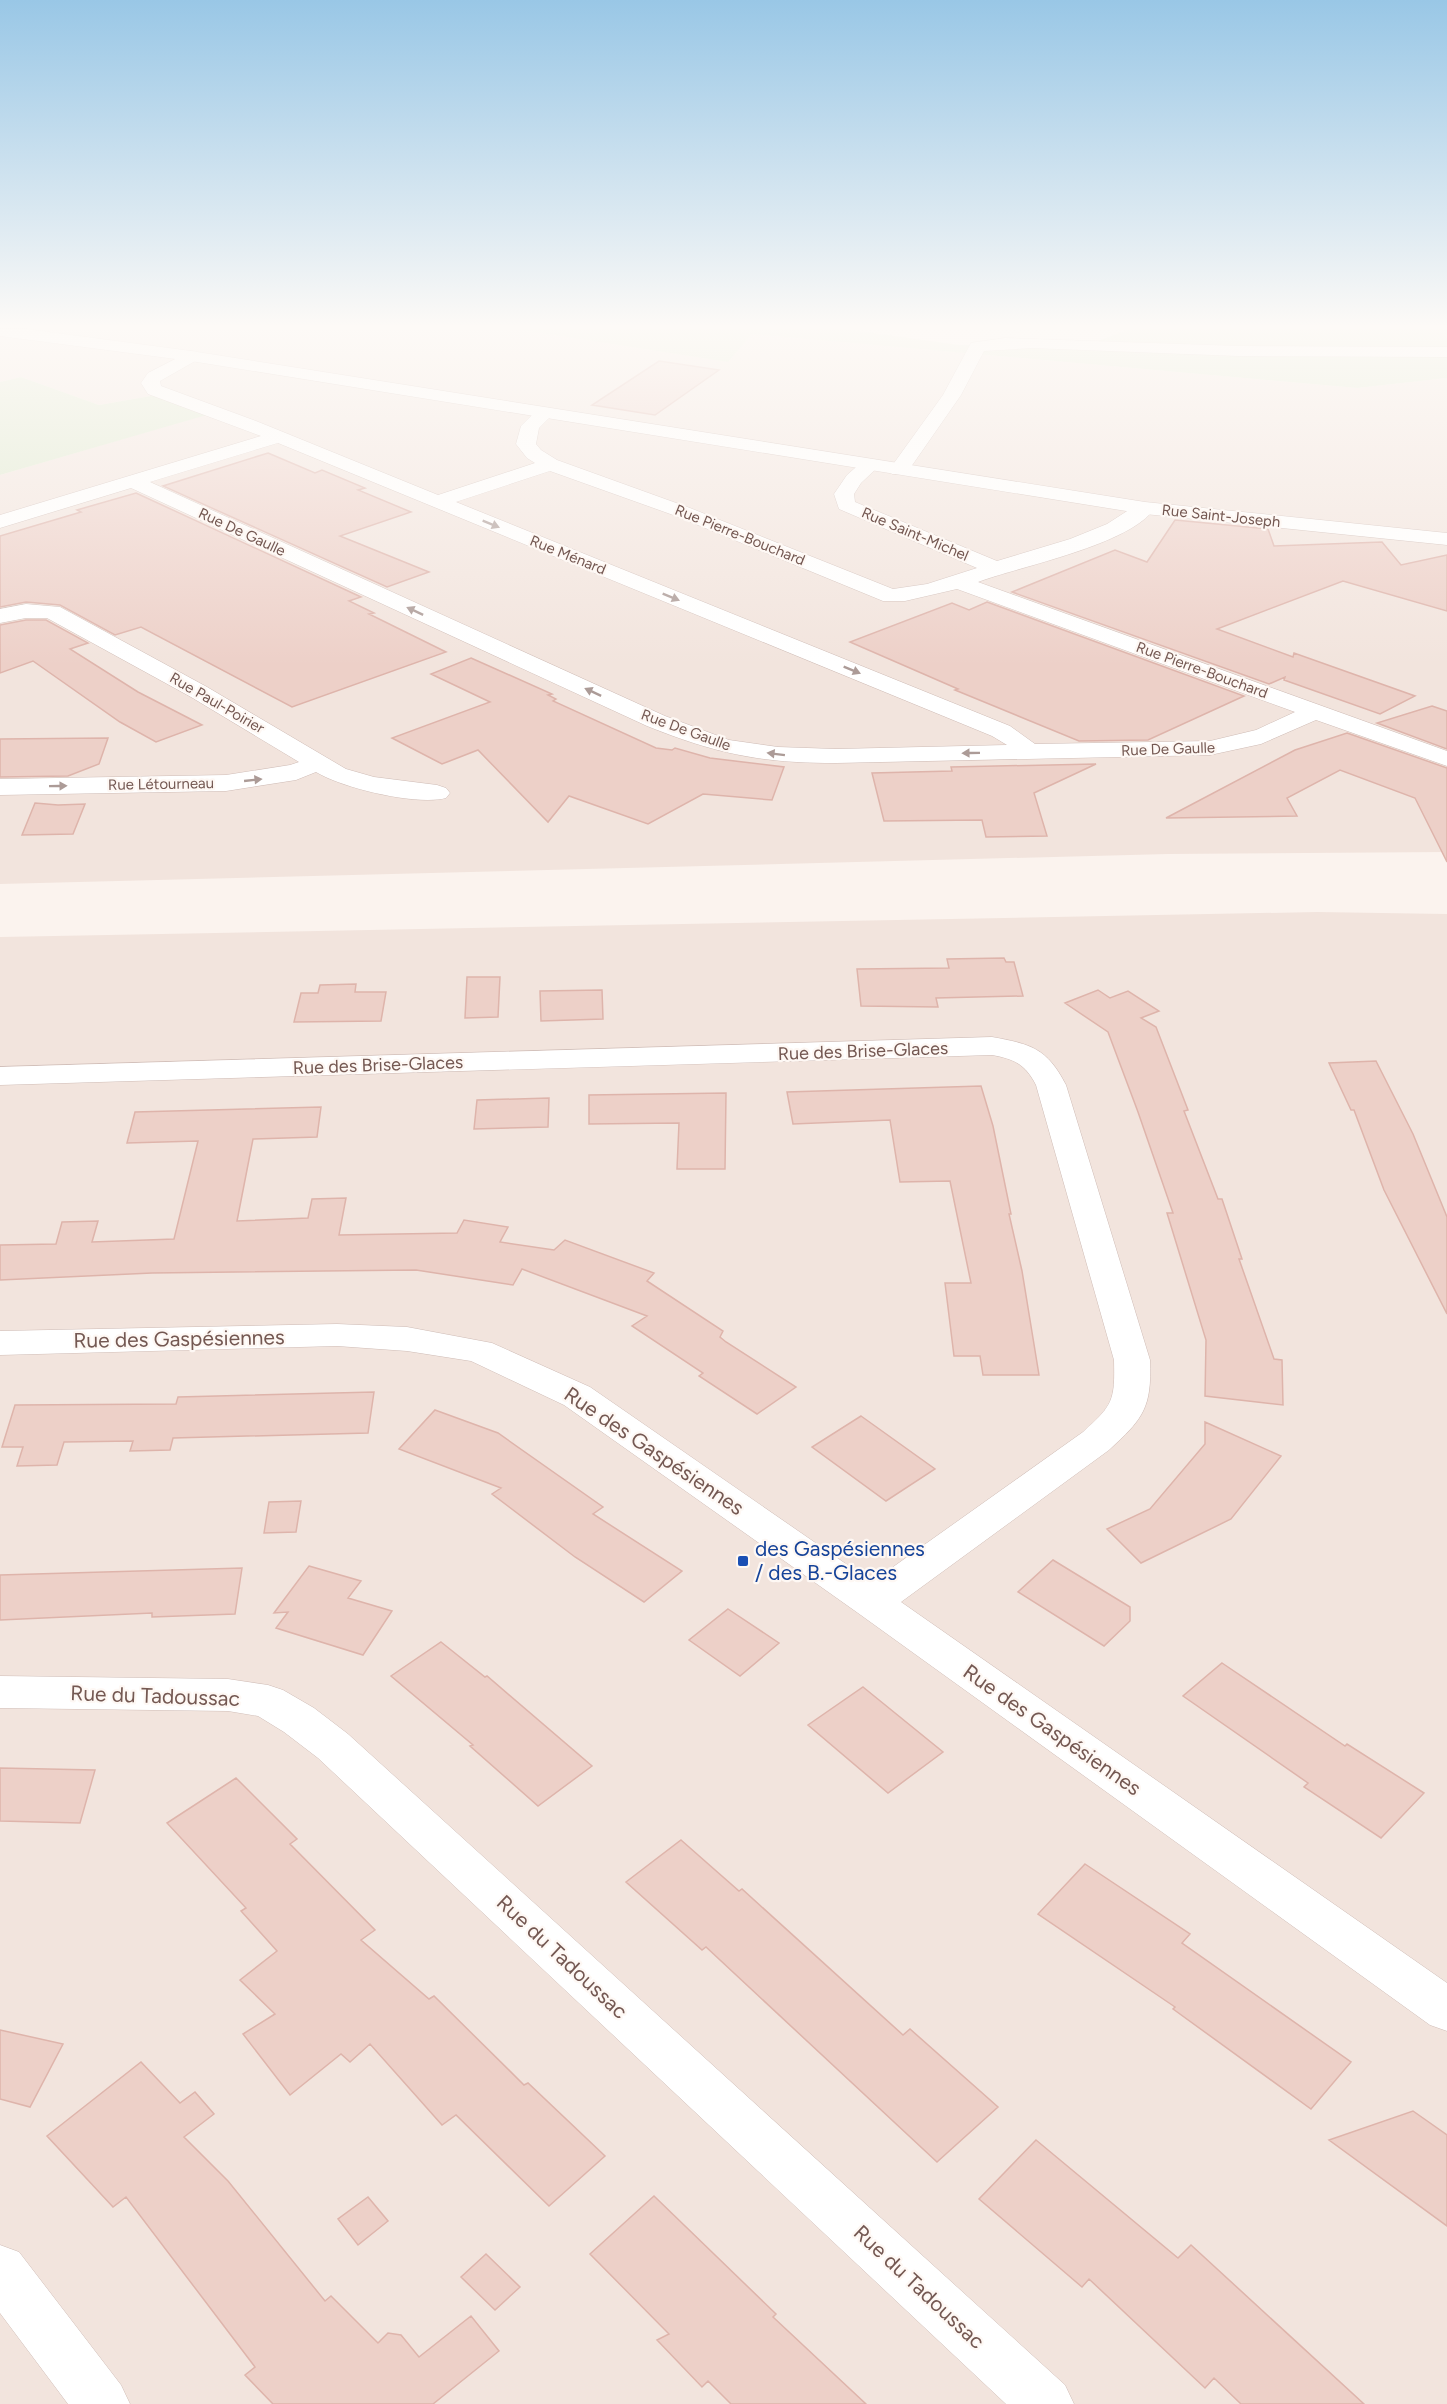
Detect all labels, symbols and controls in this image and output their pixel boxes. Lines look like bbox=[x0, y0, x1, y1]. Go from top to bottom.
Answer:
street label: Rue Pierre-Bouchard bbox=[672, 501, 808, 569]
street label: Rue Saint-Joseph bbox=[1161, 501, 1281, 531]
street label: Rue Saint-Michel bbox=[859, 503, 971, 565]
street label: Rue De Gaulle bbox=[196, 504, 288, 560]
one-way arrow bbox=[482, 519, 500, 529]
street label: Rue Ménard bbox=[527, 532, 609, 578]
one-way arrow bbox=[662, 593, 680, 602]
one-way arrow bbox=[406, 606, 424, 616]
street label: Rue Pierre-Bouchard bbox=[1134, 638, 1270, 702]
one-way arrow bbox=[843, 666, 861, 675]
street label: Rue Paul-Poirier bbox=[166, 669, 268, 737]
one-way arrow bbox=[584, 687, 601, 696]
street label: Rue De Gaulle bbox=[639, 705, 733, 755]
street label: Rue De Gaulle bbox=[1121, 738, 1215, 760]
one-way arrow bbox=[766, 749, 785, 759]
one-way arrow bbox=[961, 749, 980, 758]
street label: Rue Létourneau bbox=[108, 774, 214, 794]
one-way arrow bbox=[244, 775, 263, 785]
one-way arrow bbox=[49, 781, 68, 791]
street label: Rue des Brise-Glaces bbox=[777, 1037, 949, 1065]
street label: Rue des Brise-Glaces bbox=[292, 1051, 464, 1079]
street label: Rue des Gaspésiennes bbox=[73, 1324, 285, 1353]
street label: Rue des Gaspésiennes bbox=[560, 1381, 749, 1520]
place label: des Gaspésiennes / des B.-Glaces bbox=[755, 1536, 925, 1585]
marker: des Gaspésiennes / des B.-Glaces bbox=[736, 1554, 750, 1568]
street label: Rue des Gaspésiennes bbox=[959, 1659, 1146, 1800]
street label: Rue du Tadoussac bbox=[70, 1680, 240, 1711]
street label: Rue du Tadoussac bbox=[492, 1890, 633, 2024]
street label: Rue du Tadoussac bbox=[849, 2220, 990, 2354]

